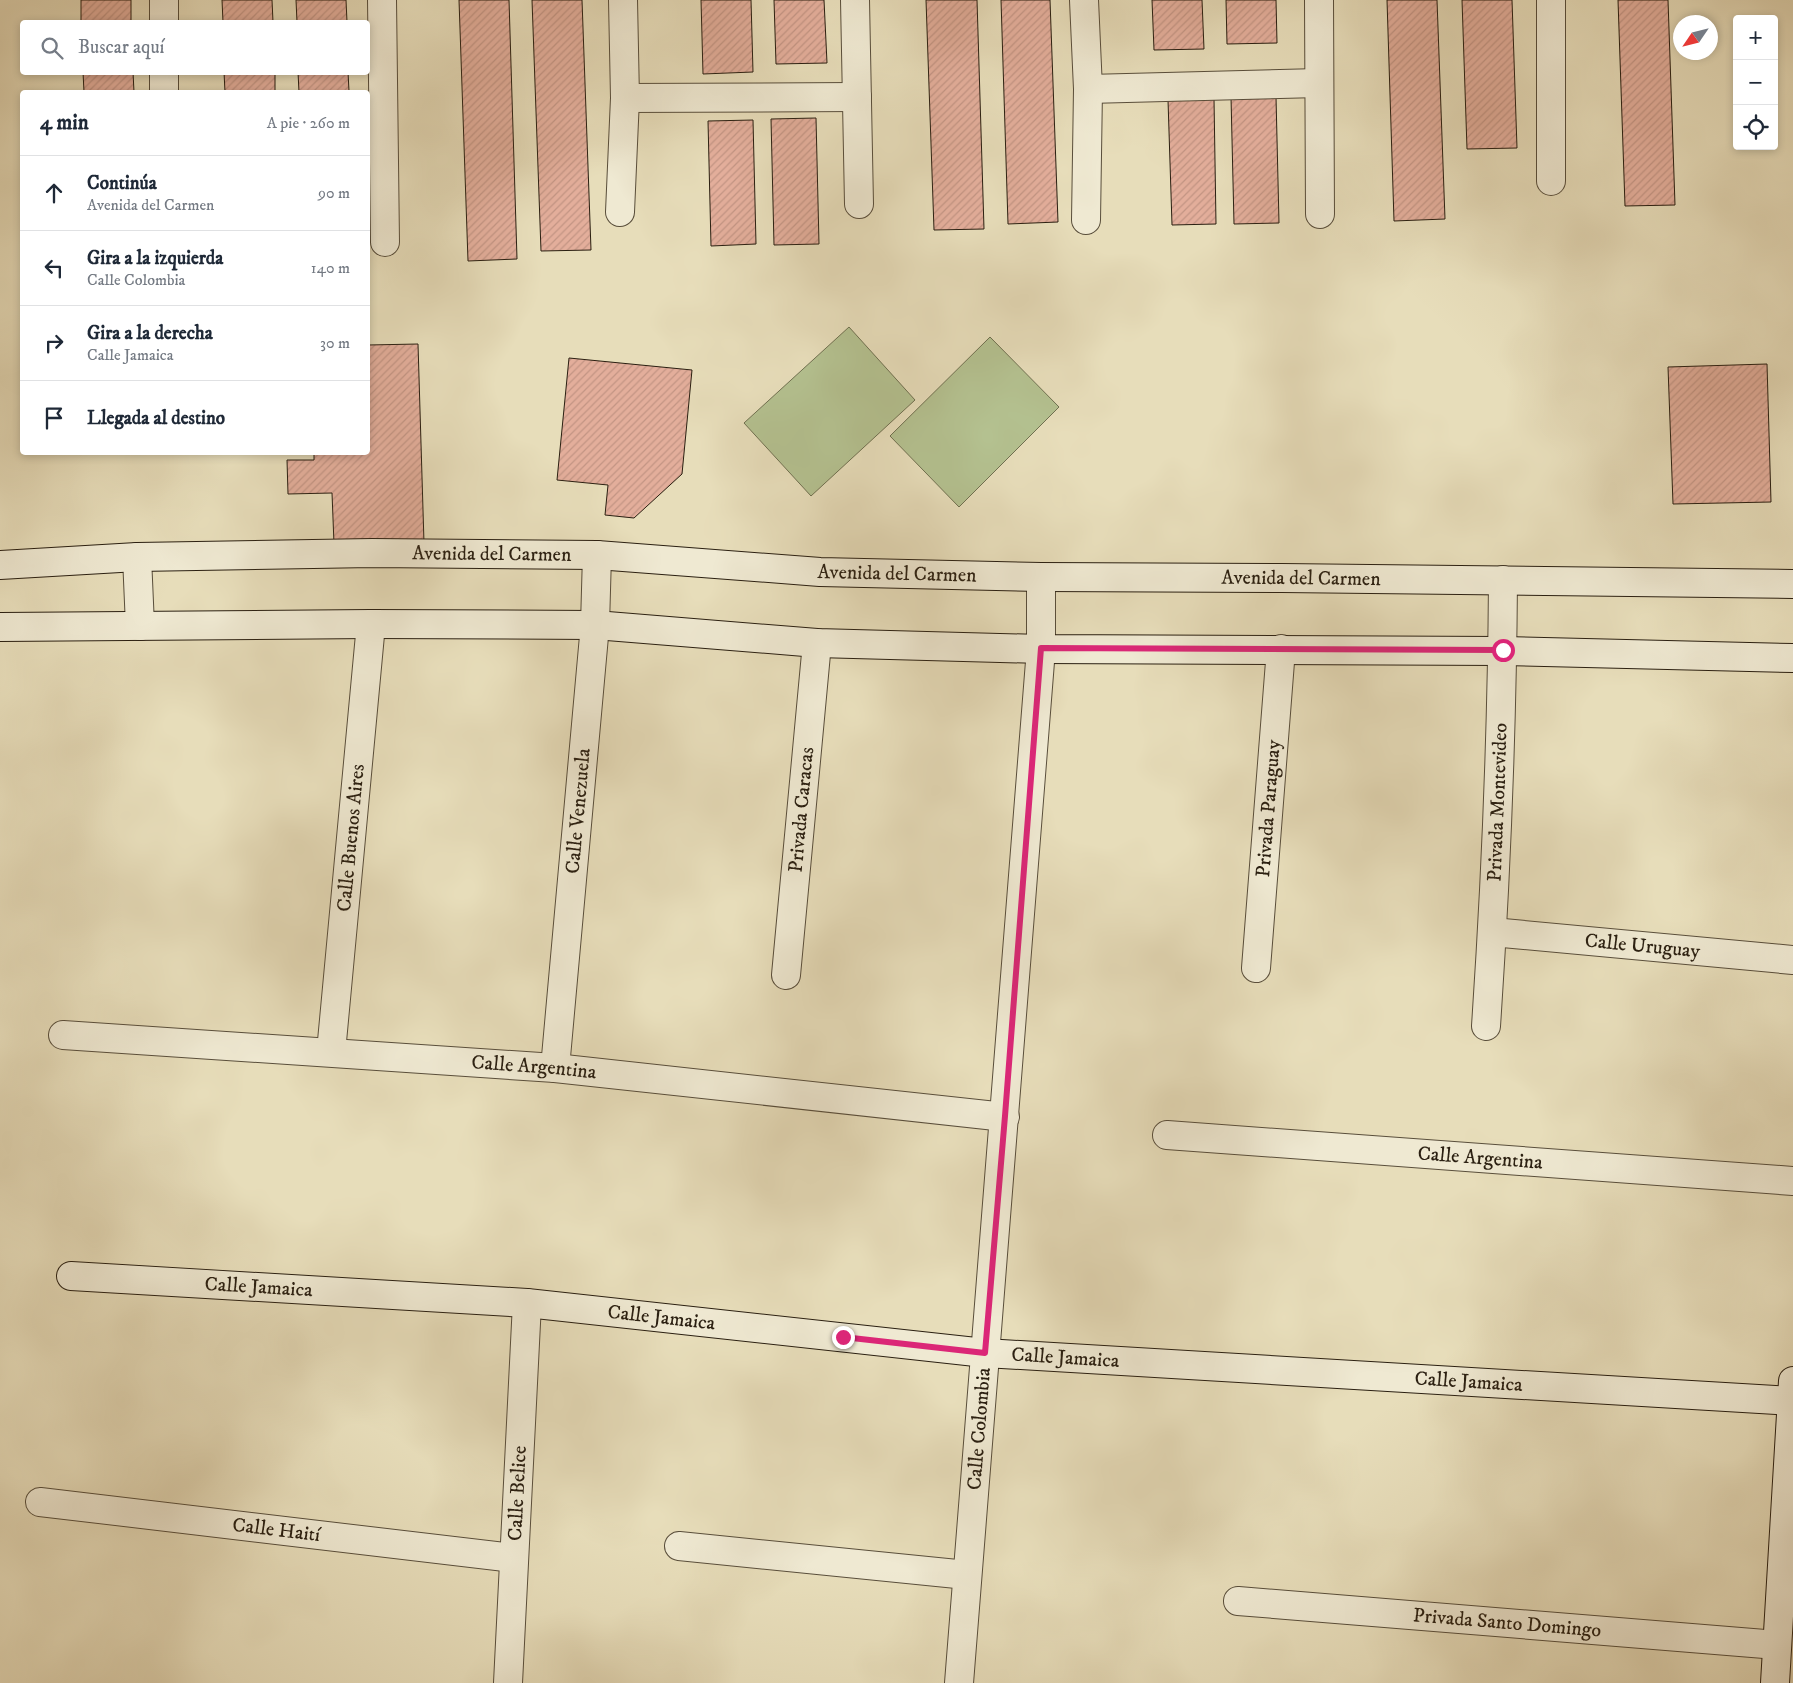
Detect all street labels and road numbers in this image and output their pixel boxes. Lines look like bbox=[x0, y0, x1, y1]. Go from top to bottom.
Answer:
street label: Avenida del Carmen bbox=[412, 541, 572, 567]
street label: Avenida del Carmen bbox=[817, 559, 978, 588]
street label: Avenida del Carmen bbox=[1221, 565, 1381, 592]
street label: Privada Montevideo bbox=[1482, 722, 1513, 882]
street label: Privada Paraguay bbox=[1251, 738, 1286, 878]
street label: Privada Caracas bbox=[783, 746, 820, 874]
street label: Calle Venezuela bbox=[560, 747, 596, 875]
street label: Calle Buenos Aires bbox=[332, 763, 370, 913]
street label: Calle Uruguay bbox=[1584, 928, 1702, 964]
street label: Calle Argentina bbox=[471, 1050, 598, 1085]
street label: Calle Argentina bbox=[1417, 1141, 1544, 1175]
street label: Calle Jamaica bbox=[204, 1271, 314, 1303]
street label: Calle Jamaica bbox=[606, 1299, 717, 1336]
street label: Calle Jamaica bbox=[1011, 1342, 1121, 1373]
street label: Calle Colombia bbox=[962, 1366, 997, 1491]
street label: Calle Jamaica bbox=[1414, 1366, 1524, 1397]
street label: Calle Belice bbox=[503, 1445, 532, 1541]
street label: Calle Haití bbox=[231, 1512, 323, 1548]
street label: Privada Santo Domingo bbox=[1412, 1603, 1602, 1643]

